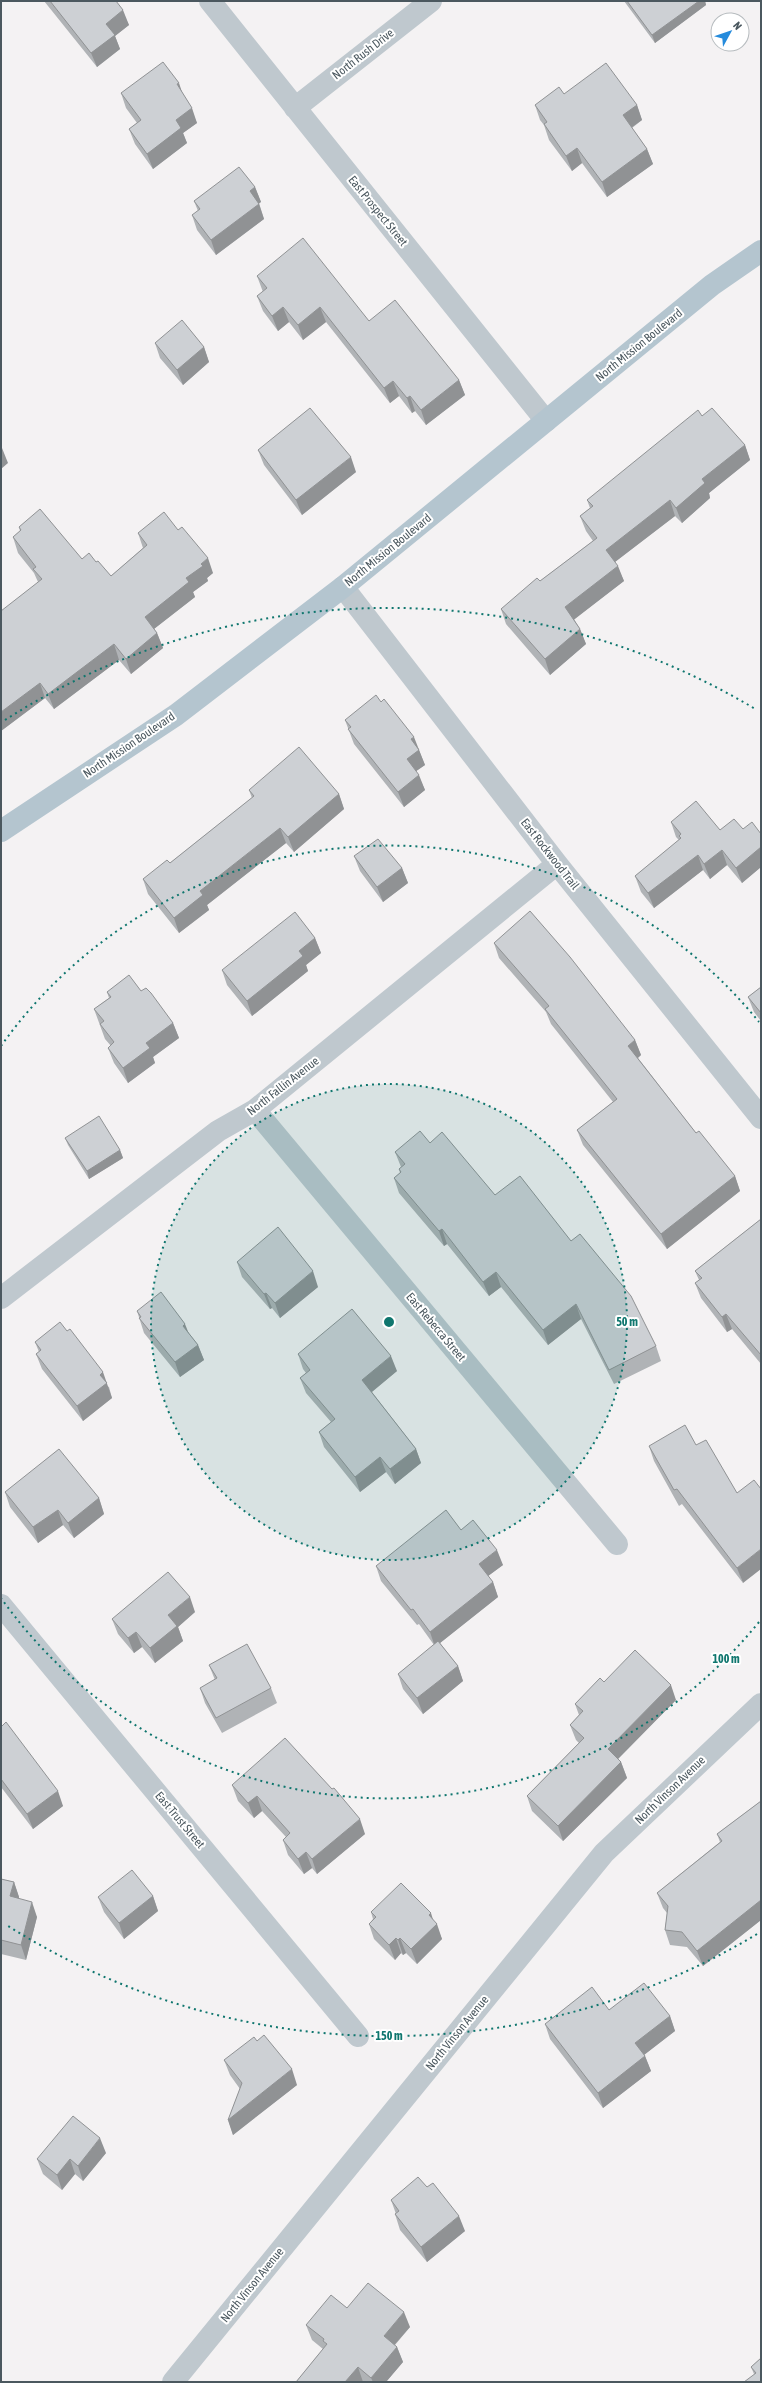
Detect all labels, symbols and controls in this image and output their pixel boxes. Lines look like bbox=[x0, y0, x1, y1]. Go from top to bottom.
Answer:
north arrow bbox=[710, 12, 750, 52]
text: N bbox=[731, 19, 744, 32]
street label: North Rush Drive bbox=[330, 26, 396, 82]
street label: East Prospect Street bbox=[345, 173, 411, 249]
street label: North Mission Boulevard bbox=[593, 306, 685, 384]
street label: North Mission Boulevard bbox=[342, 511, 434, 589]
street label: North Mission Boulevard bbox=[81, 709, 177, 781]
street label: East Rockwood Trail bbox=[518, 816, 583, 893]
street label: North Fallin Avenue bbox=[244, 1054, 322, 1118]
street label: East Rebecca Street bbox=[403, 1290, 469, 1364]
centre of rings bbox=[382, 1315, 396, 1329]
text: 50 m bbox=[616, 1315, 638, 1329]
text: 100 m bbox=[712, 1652, 740, 1666]
street label: North Vinson Avenue bbox=[632, 1753, 708, 1827]
street label: East Trust Street bbox=[152, 1789, 208, 1852]
street label: North Vinson Avenue bbox=[423, 1993, 491, 2073]
text: 150 m bbox=[375, 2029, 403, 2043]
street label: North Vinson Avenue bbox=[218, 2245, 286, 2325]

